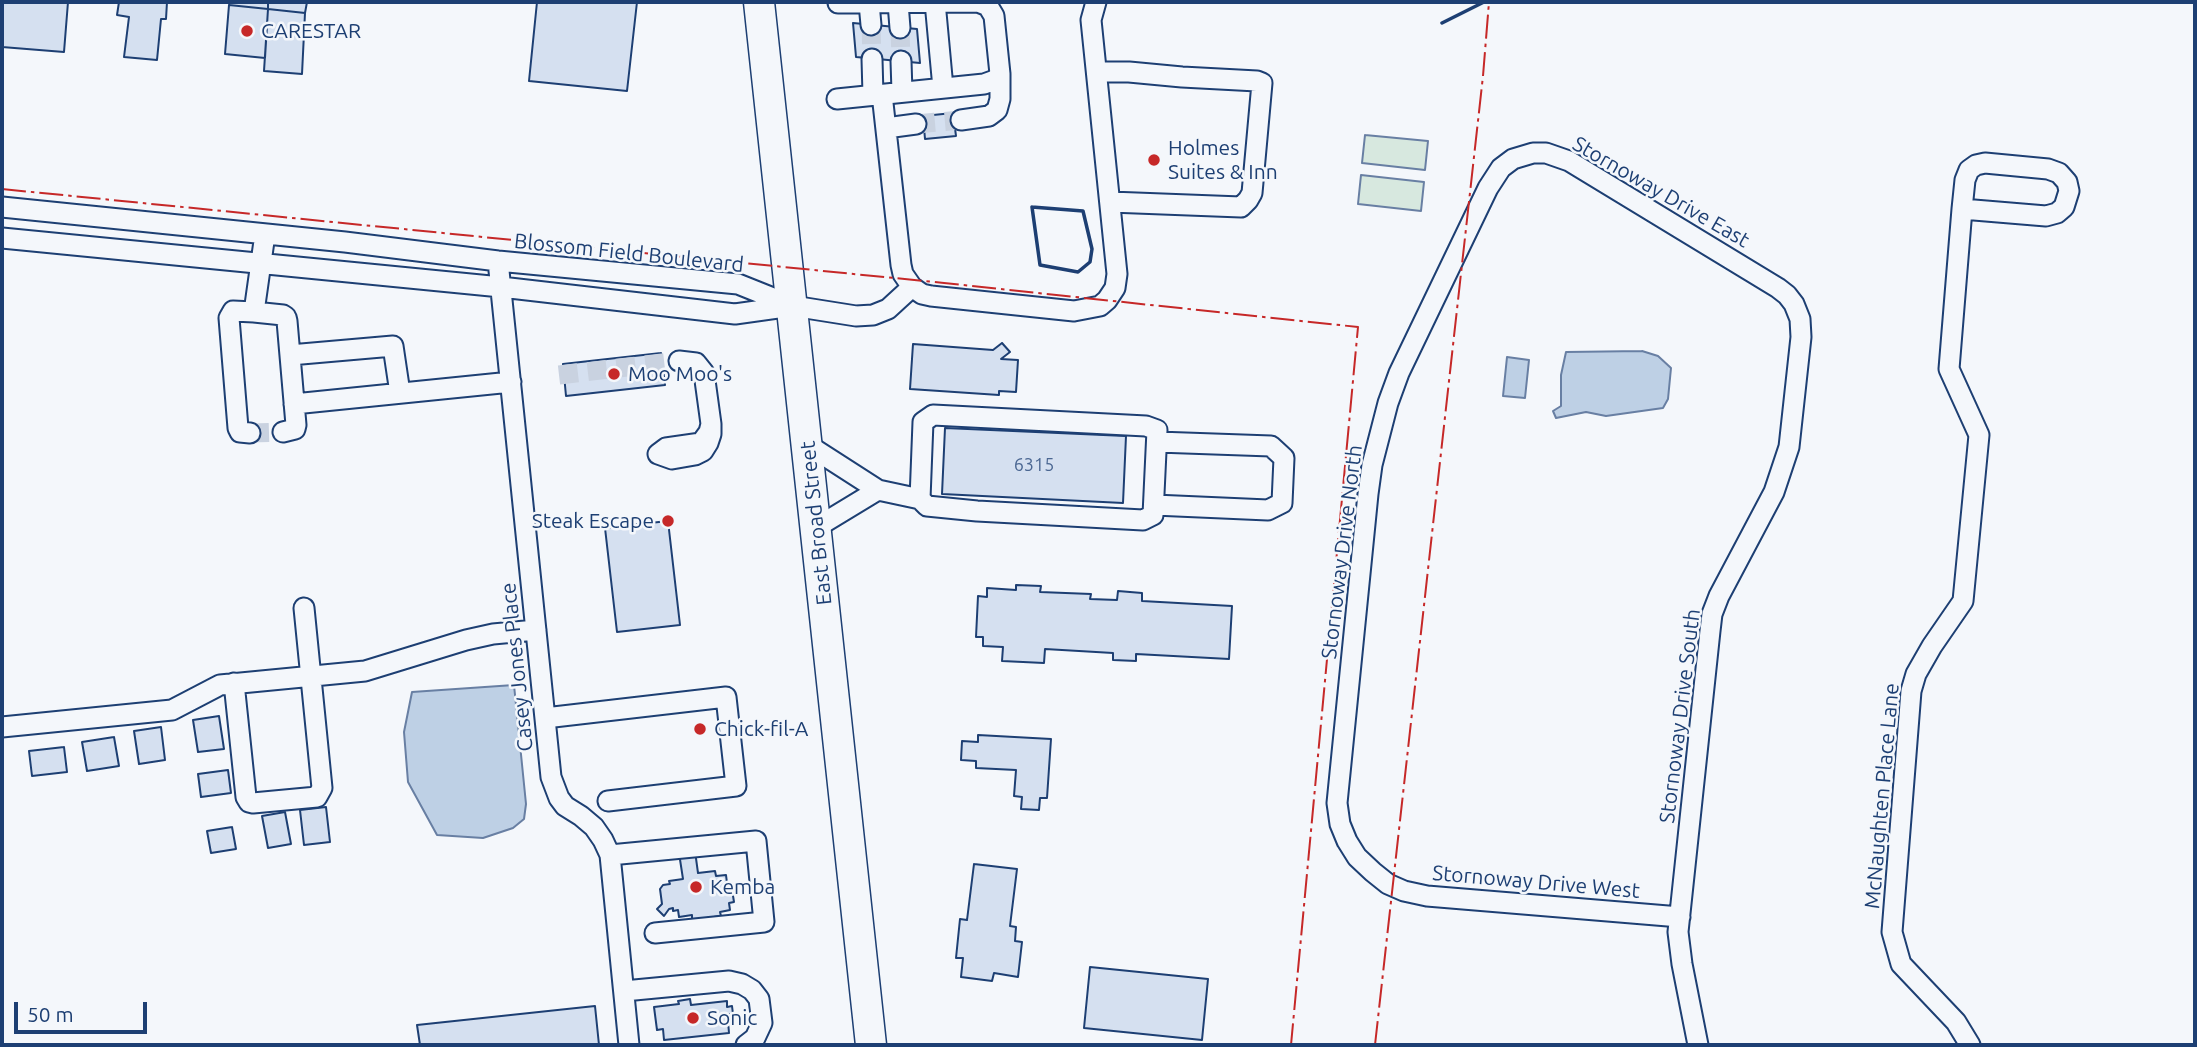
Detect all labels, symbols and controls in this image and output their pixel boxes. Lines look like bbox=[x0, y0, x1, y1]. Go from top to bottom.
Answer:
place label: CARESTAR bbox=[261, 18, 361, 44]
marker: CARESTAR bbox=[239, 23, 255, 39]
street label: Stornoway Drive East bbox=[1568, 131, 1754, 253]
place label: Holmes Suites & Inn bbox=[1168, 135, 1278, 185]
marker: Holmes Suites & Inn bbox=[1146, 152, 1162, 168]
street label: Blossom Field Boulevard bbox=[513, 228, 745, 278]
place label: Moo Moo's bbox=[628, 361, 732, 387]
marker: Moo Moo's bbox=[606, 366, 622, 382]
street label: East Broad Street bbox=[795, 440, 837, 606]
street label: Stornoway Drive North bbox=[1316, 443, 1368, 661]
house number: 6315 bbox=[1014, 454, 1054, 476]
place label: Steak Escape bbox=[532, 508, 654, 534]
marker: Steak Escape bbox=[660, 513, 676, 529]
street label: Casey Jones Place bbox=[496, 581, 538, 753]
street label: Stornoway Drive South bbox=[1654, 607, 1706, 825]
street label: McNaughten Place Lane bbox=[1860, 682, 1904, 910]
place label: Chick-fil-A bbox=[714, 716, 808, 742]
marker: Chick-fil-A bbox=[692, 721, 708, 737]
street label: Stornoway Drive West bbox=[1431, 860, 1641, 904]
place label: Kemba bbox=[710, 874, 775, 900]
marker: Kemba bbox=[688, 879, 704, 895]
scale bar bbox=[18, 988, 150, 1032]
text: 50 m bbox=[27, 1002, 74, 1026]
place label: Sonic bbox=[707, 1005, 757, 1031]
marker: Sonic bbox=[685, 1010, 701, 1026]

